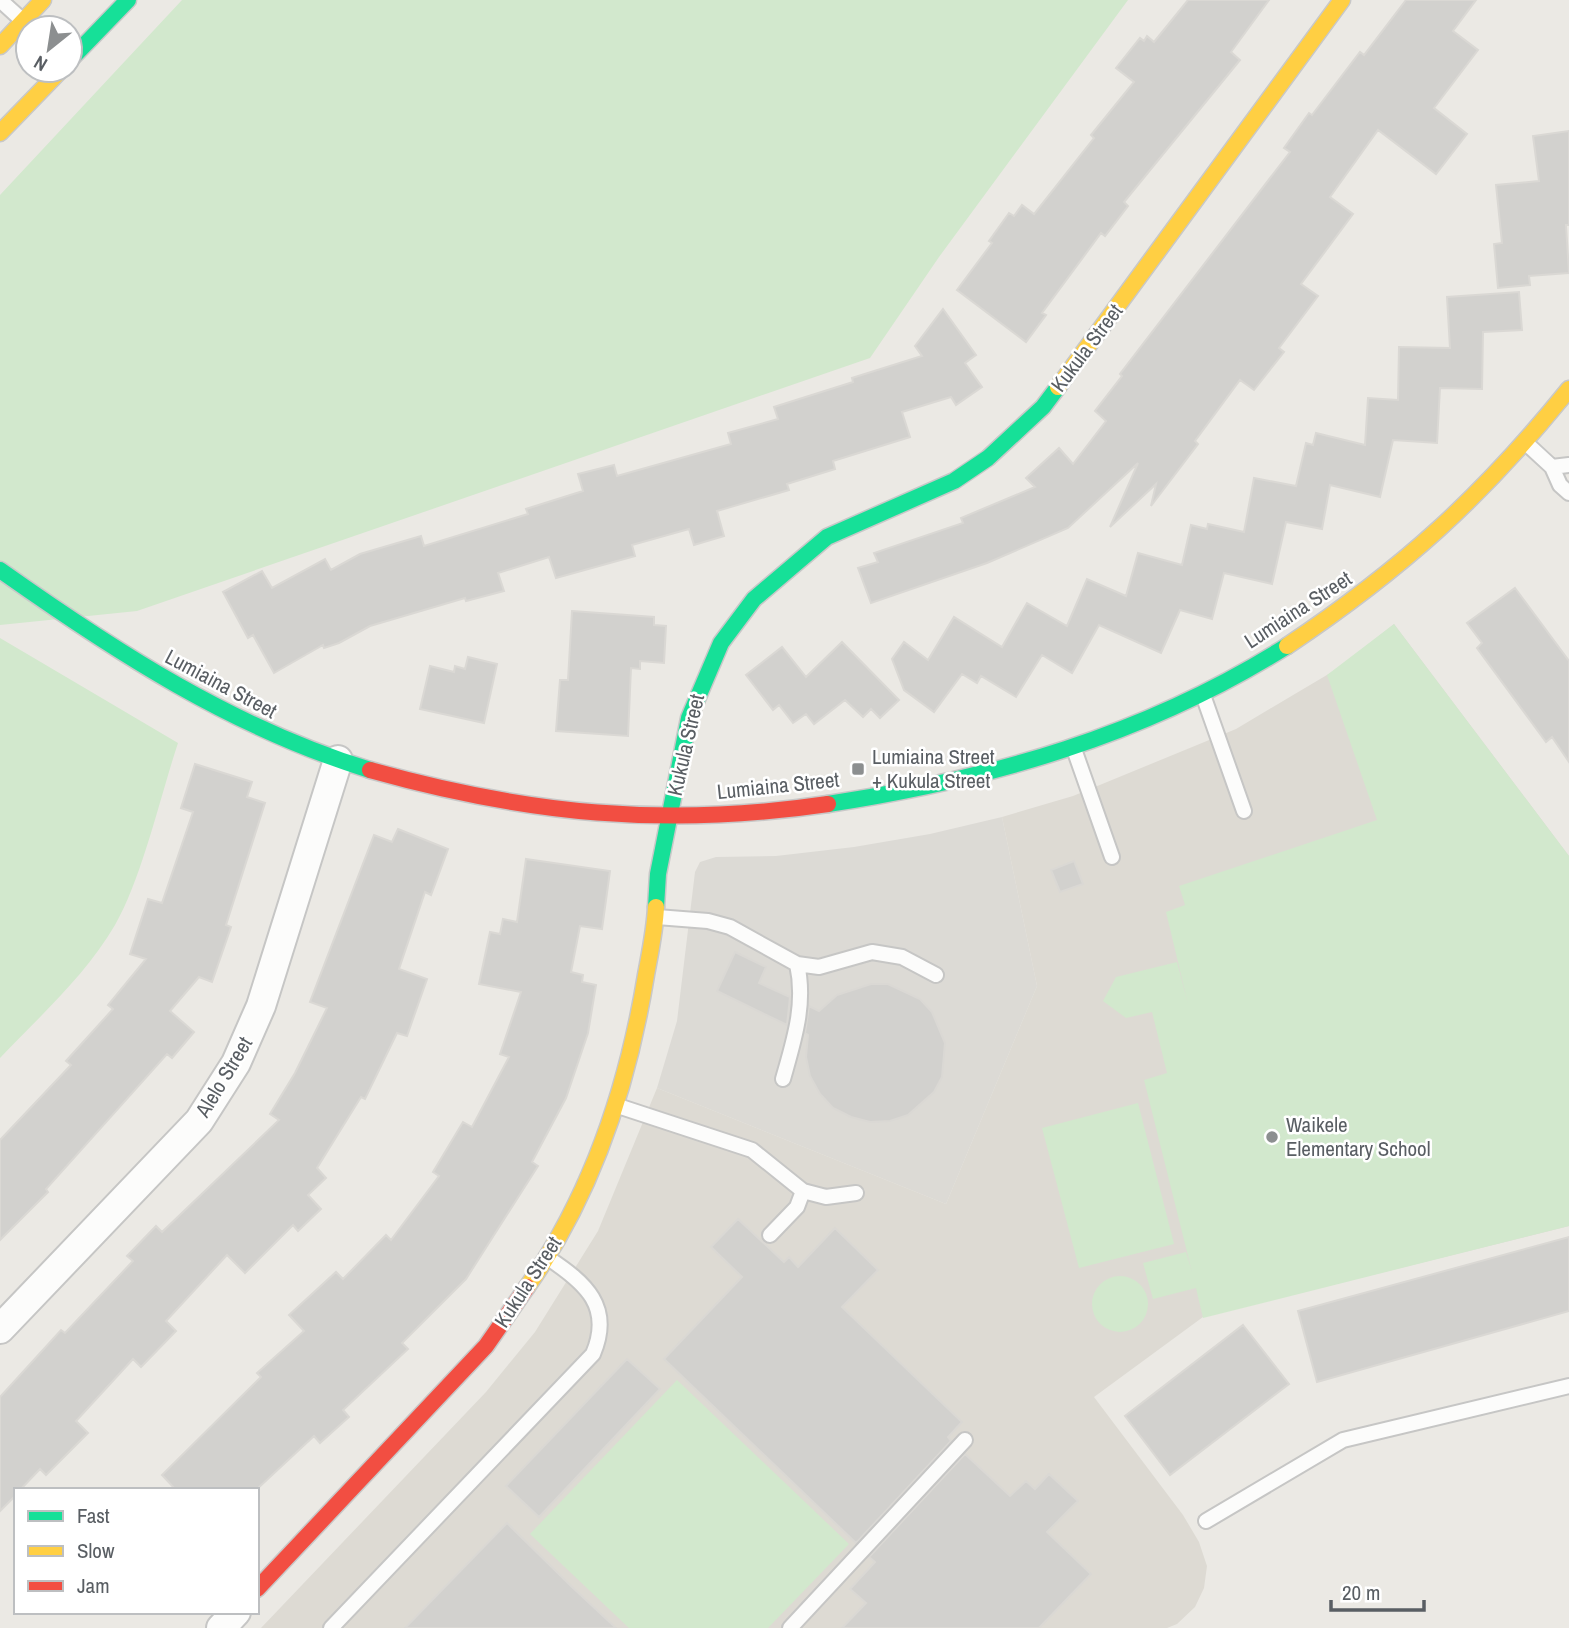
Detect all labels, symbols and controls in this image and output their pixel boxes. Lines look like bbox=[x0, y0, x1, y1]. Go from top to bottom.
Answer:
north arrow bbox=[14, 14, 84, 84]
text: N bbox=[29, 50, 52, 78]
street label: Kukula Street bbox=[1044, 298, 1129, 398]
street label: Lumiaina Street bbox=[1238, 564, 1357, 655]
street label: Lumiaina Street bbox=[160, 642, 282, 725]
street label: Kukula Street bbox=[660, 691, 711, 799]
place label: Lumiaina Street + Kukula Street bbox=[872, 742, 995, 795]
marker: Lumiaina Street + Kukula Street bbox=[850, 761, 866, 777]
street label: Lumiaina Street bbox=[715, 765, 841, 806]
street label: Alelo Street bbox=[188, 1031, 259, 1123]
place label: Waikele Elementary School bbox=[1286, 1110, 1431, 1163]
marker: Waikele Elementary School bbox=[1264, 1129, 1280, 1145]
street label: Kukula Street bbox=[487, 1230, 568, 1333]
legend bbox=[14, 1488, 259, 1614]
text: Fast bbox=[77, 1501, 110, 1530]
text: Slow bbox=[77, 1536, 115, 1565]
scale bar bbox=[1331, 1568, 1424, 1612]
text: Jam bbox=[77, 1571, 110, 1600]
text: 20 m bbox=[1342, 1578, 1380, 1607]

